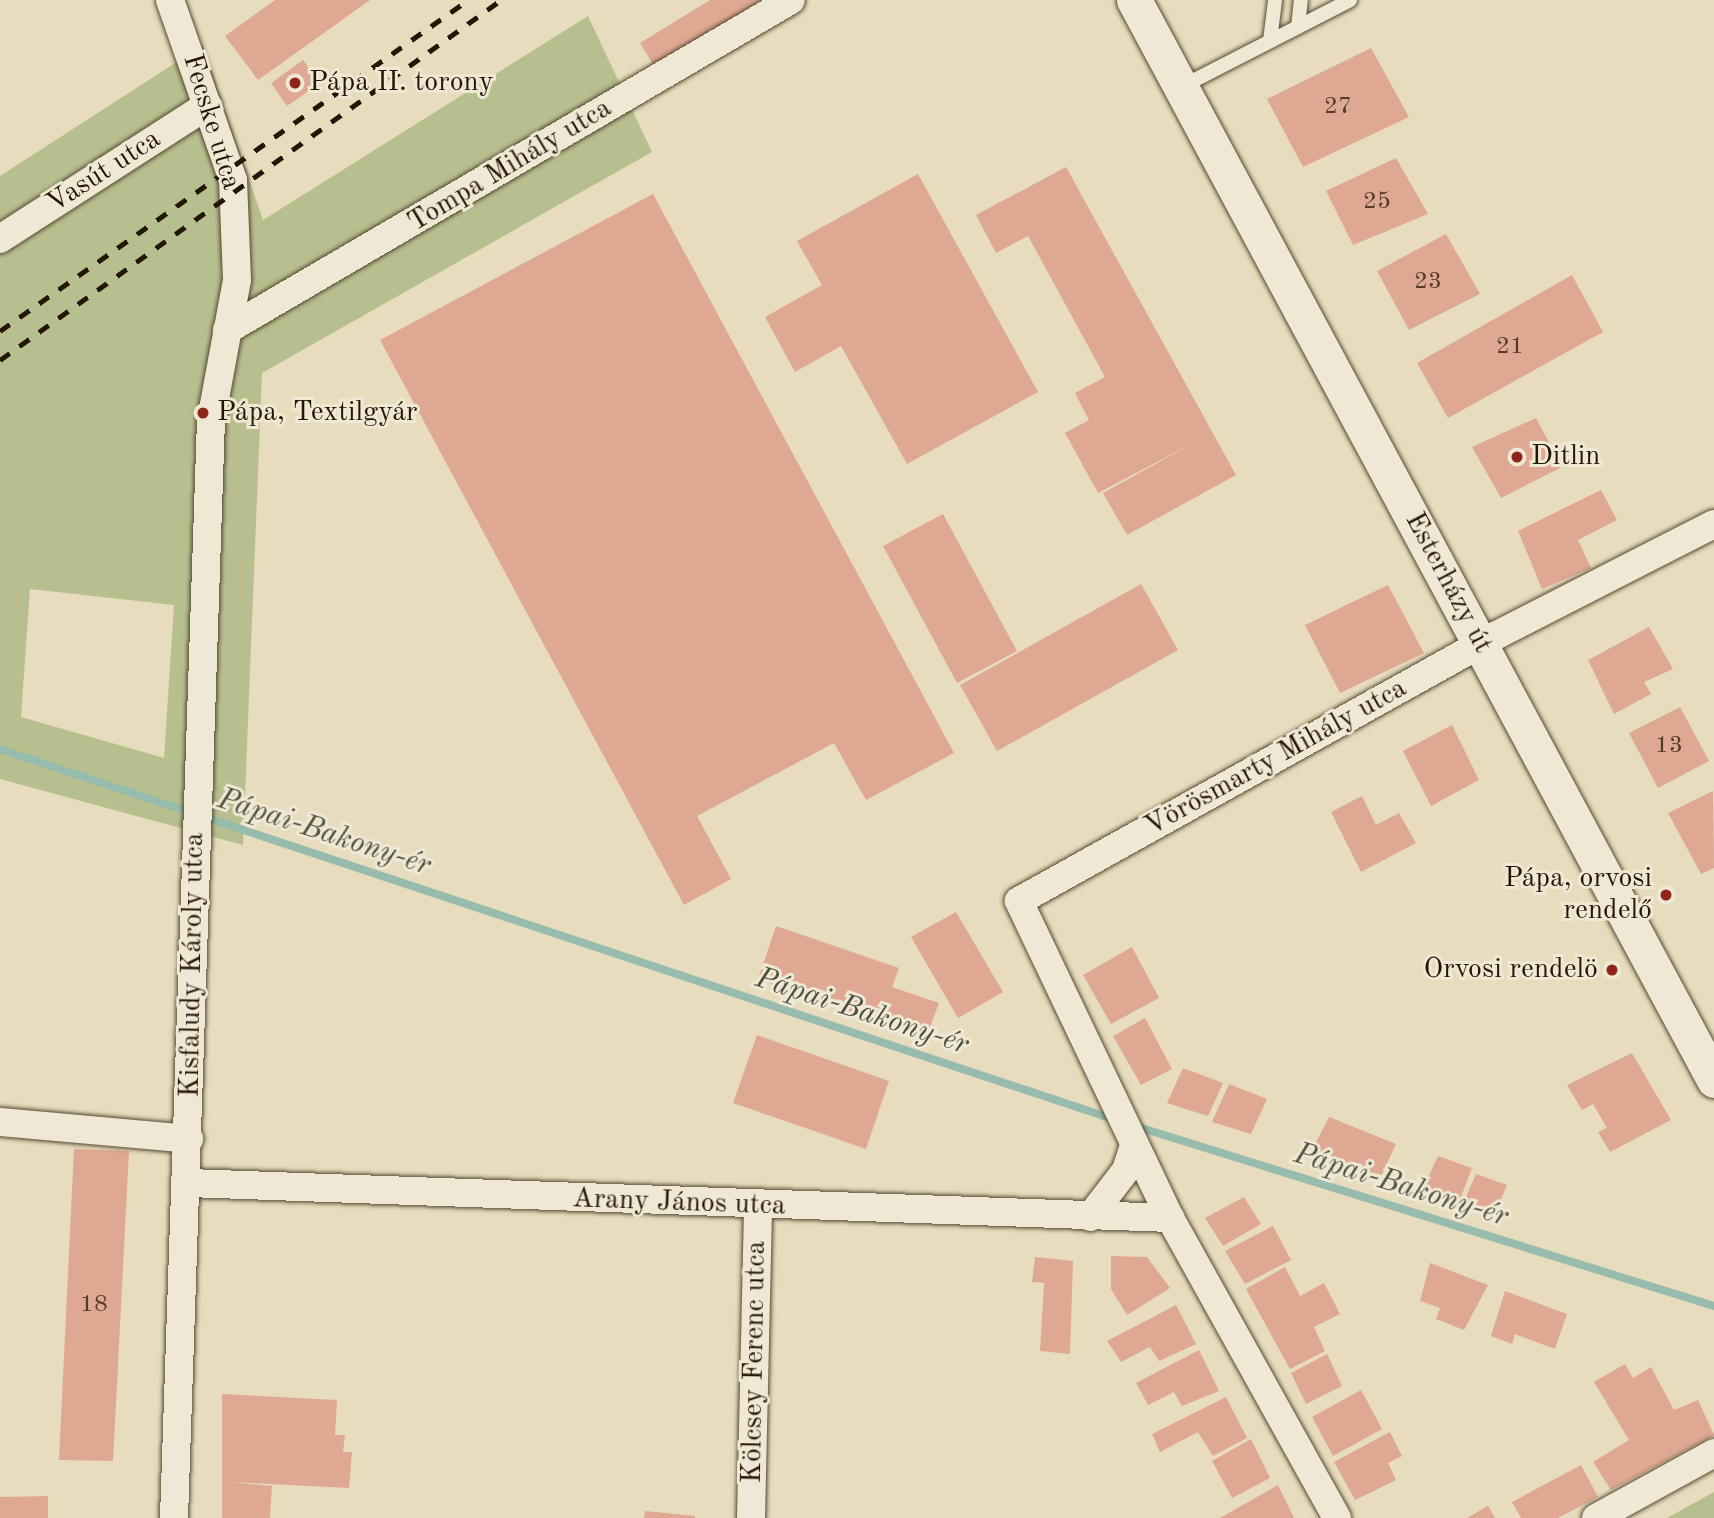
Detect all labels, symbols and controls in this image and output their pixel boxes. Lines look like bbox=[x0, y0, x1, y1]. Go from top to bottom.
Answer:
street label: Fecske utca bbox=[174, 50, 248, 194]
place label: Pápa II. torony bbox=[309, 66, 494, 100]
marker: Pápa II. torony bbox=[287, 75, 303, 91]
street label: Tompa Mihály utca bbox=[402, 92, 618, 240]
house number: 27 bbox=[1324, 94, 1352, 122]
street label: Vasút utca bbox=[41, 123, 167, 221]
house number: 25 bbox=[1363, 189, 1391, 217]
house number: 23 bbox=[1414, 269, 1442, 297]
house number: 21 bbox=[1496, 334, 1524, 362]
place label: Pápa, Textilgyár bbox=[217, 396, 417, 430]
marker: Pápa, Textilgyár bbox=[195, 405, 211, 421]
place label: Ditlin bbox=[1531, 440, 1600, 474]
marker: Ditlin bbox=[1509, 449, 1525, 465]
street label: Esterházy út bbox=[1397, 507, 1499, 659]
street label: Vörösmarty Mihály utca bbox=[1139, 672, 1413, 844]
house number: 13 bbox=[1655, 733, 1683, 761]
water label: Pápai-Bakony-ér bbox=[213, 782, 435, 884]
street label: Kisfaludy Károly utca bbox=[174, 832, 212, 1098]
place label: Pápa, orvosi rendelő bbox=[1504, 862, 1652, 928]
marker: Pápa, orvosi rendelő bbox=[1658, 887, 1674, 903]
place label: Orvosi rendelö bbox=[1424, 953, 1598, 987]
water label: Pápai-Bakony-ér bbox=[751, 961, 973, 1063]
marker: Orvosi rendelö bbox=[1604, 962, 1620, 978]
water label: Pápai-Bakony-ér bbox=[1290, 1136, 1512, 1236]
street label: Arany János utca bbox=[572, 1182, 786, 1224]
street label: Kölcsey Ferenc utca bbox=[736, 1240, 774, 1484]
house number: 18 bbox=[80, 1292, 108, 1320]

